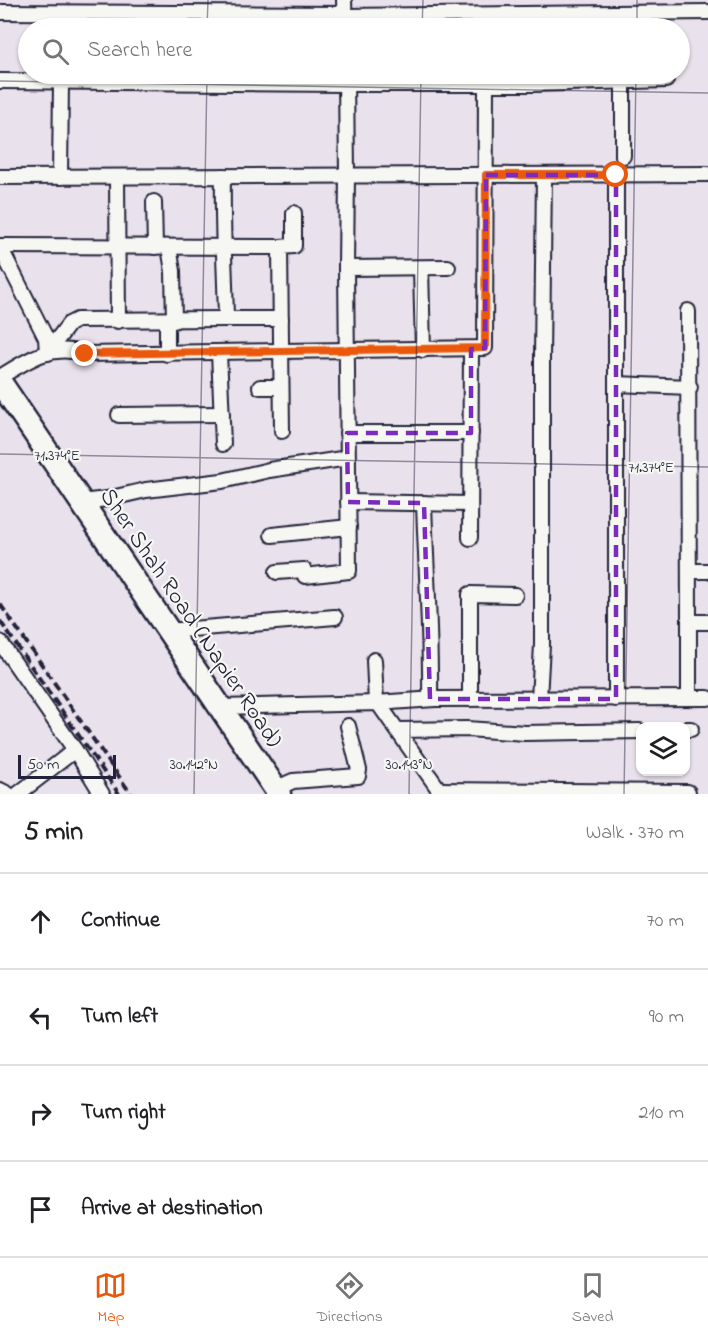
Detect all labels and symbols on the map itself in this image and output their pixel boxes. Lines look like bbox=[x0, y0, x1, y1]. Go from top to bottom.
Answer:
route start bbox=[602, 161, 628, 187]
route end bbox=[71, 340, 97, 366]
text: 71.374°E bbox=[34, 445, 80, 467]
text: 71.374°E bbox=[628, 457, 674, 479]
street label: Sher Shah Road (Napier Road) bbox=[90, 482, 290, 755]
scale bar bbox=[18, 752, 116, 780]
text: 30.142°N bbox=[170, 754, 218, 776]
text: 30.143°N bbox=[385, 754, 433, 776]

